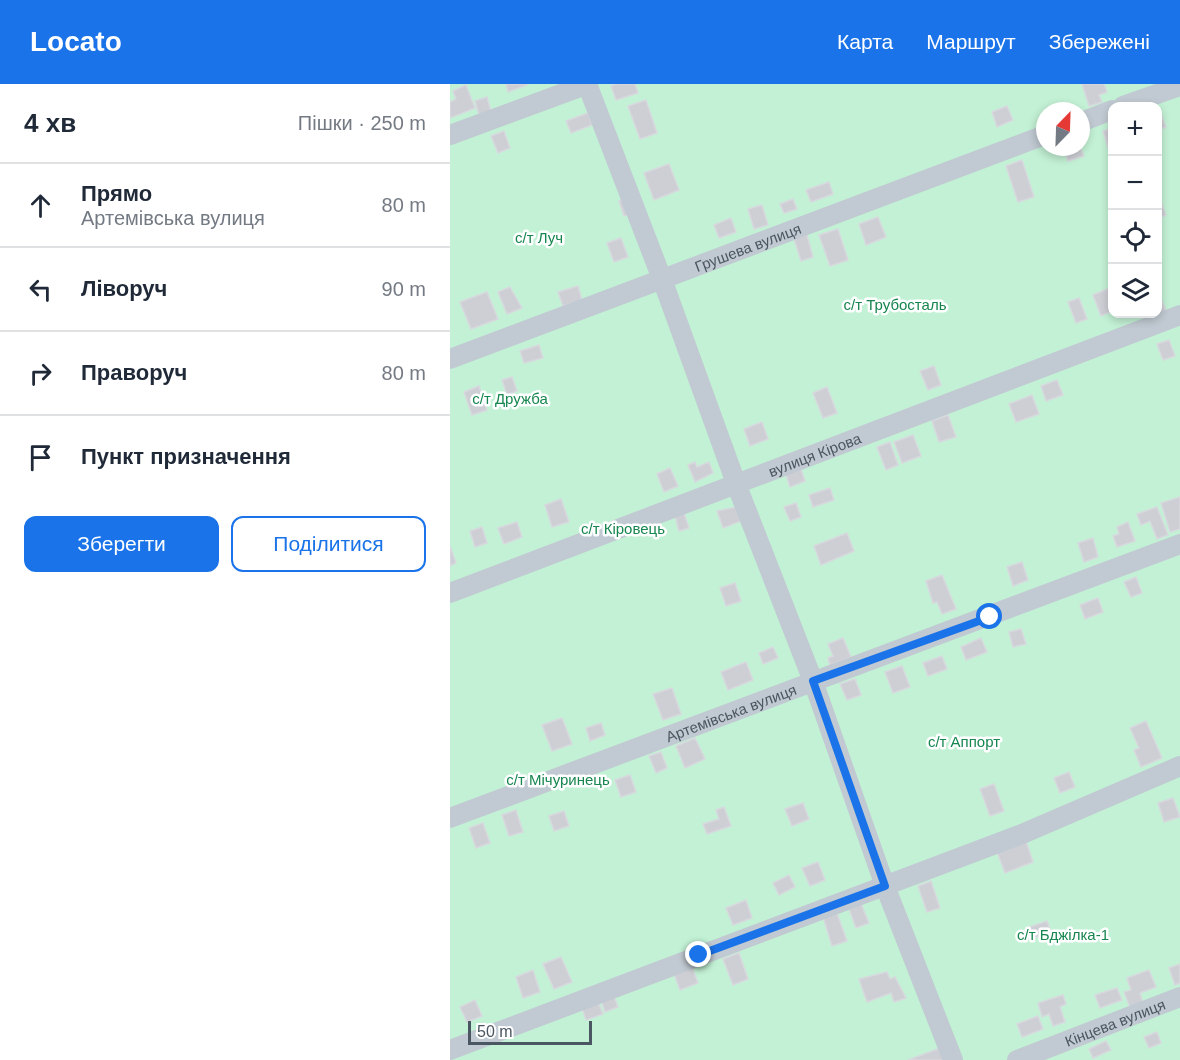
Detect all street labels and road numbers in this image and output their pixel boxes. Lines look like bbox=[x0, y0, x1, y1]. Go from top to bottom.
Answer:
street label: Грушева вулиця bbox=[692, 219, 803, 275]
street label: вулиця Кірова bbox=[766, 429, 864, 480]
street label: Артемівська вулиця bbox=[663, 680, 798, 745]
street label: Кінцева вулиця bbox=[1062, 995, 1168, 1049]

